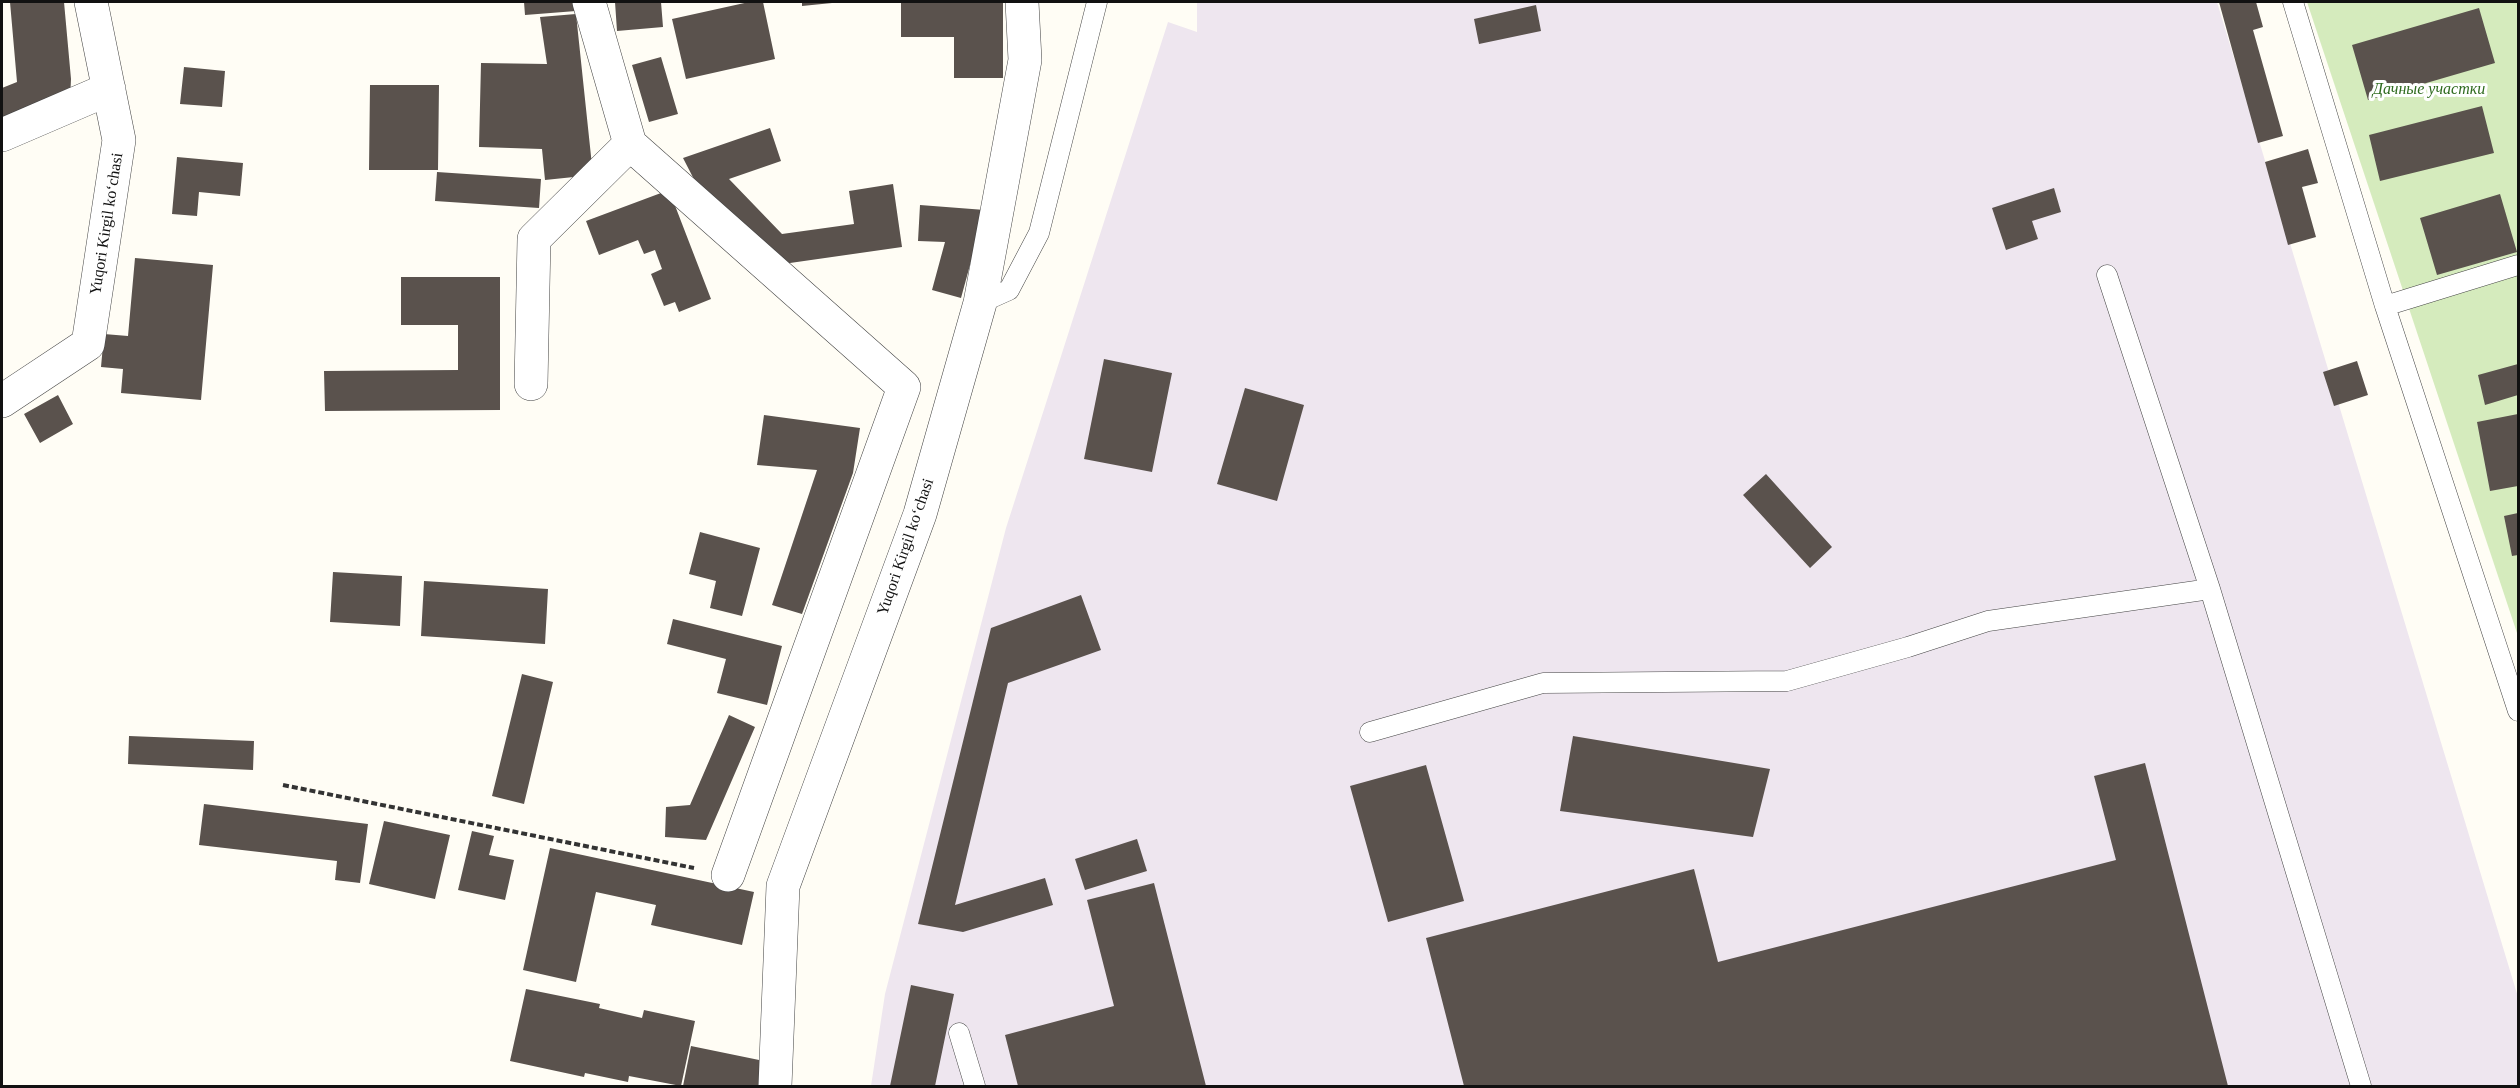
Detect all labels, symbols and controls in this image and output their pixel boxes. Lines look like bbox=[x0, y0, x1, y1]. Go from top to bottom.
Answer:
park label: Дачные участки bbox=[2373, 80, 2485, 100]
street label: Yuqori Kirgil koʻchasi bbox=[86, 152, 128, 296]
street label: Yuqori Kirgil koʻchasi bbox=[874, 476, 938, 618]

